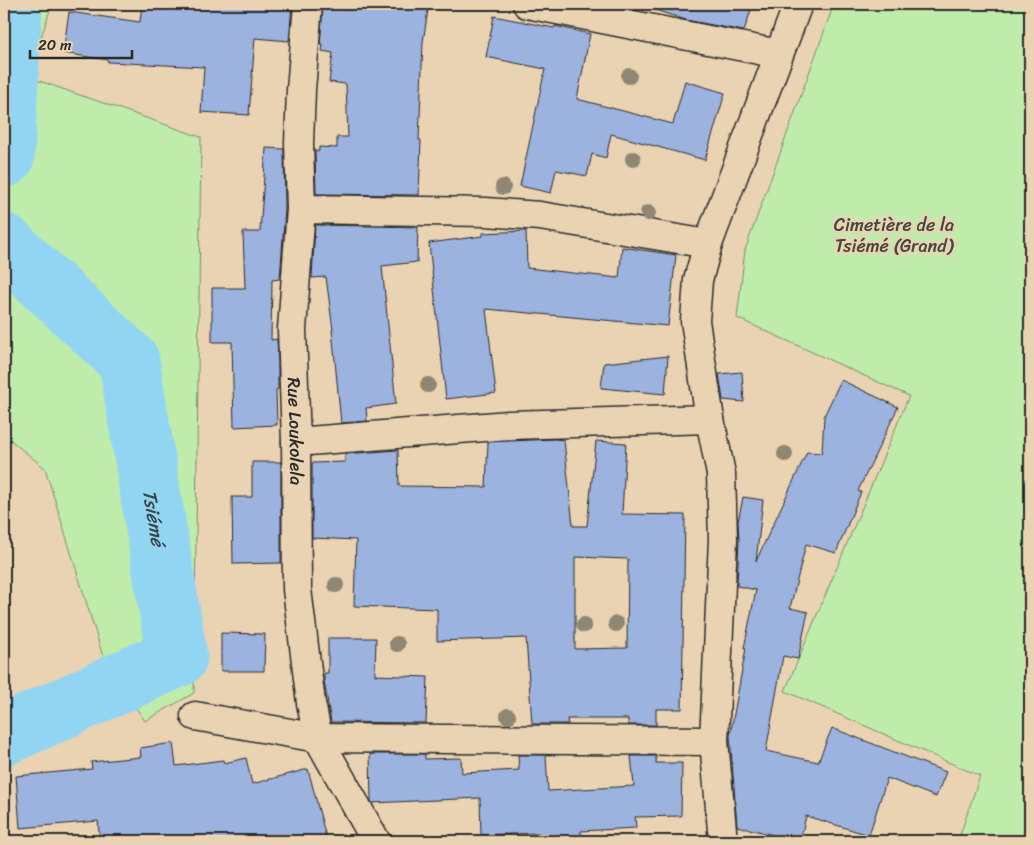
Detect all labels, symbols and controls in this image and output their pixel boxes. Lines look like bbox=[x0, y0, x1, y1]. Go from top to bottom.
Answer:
scale bar bbox=[30, 28, 132, 60]
text: 20 m bbox=[38, 32, 72, 58]
park label: Cimetière de la Tsiémé (Grand) bbox=[834, 209, 955, 262]
street label: Rue Loukolela bbox=[278, 377, 312, 485]
water label: Tsiémé bbox=[133, 487, 175, 552]

